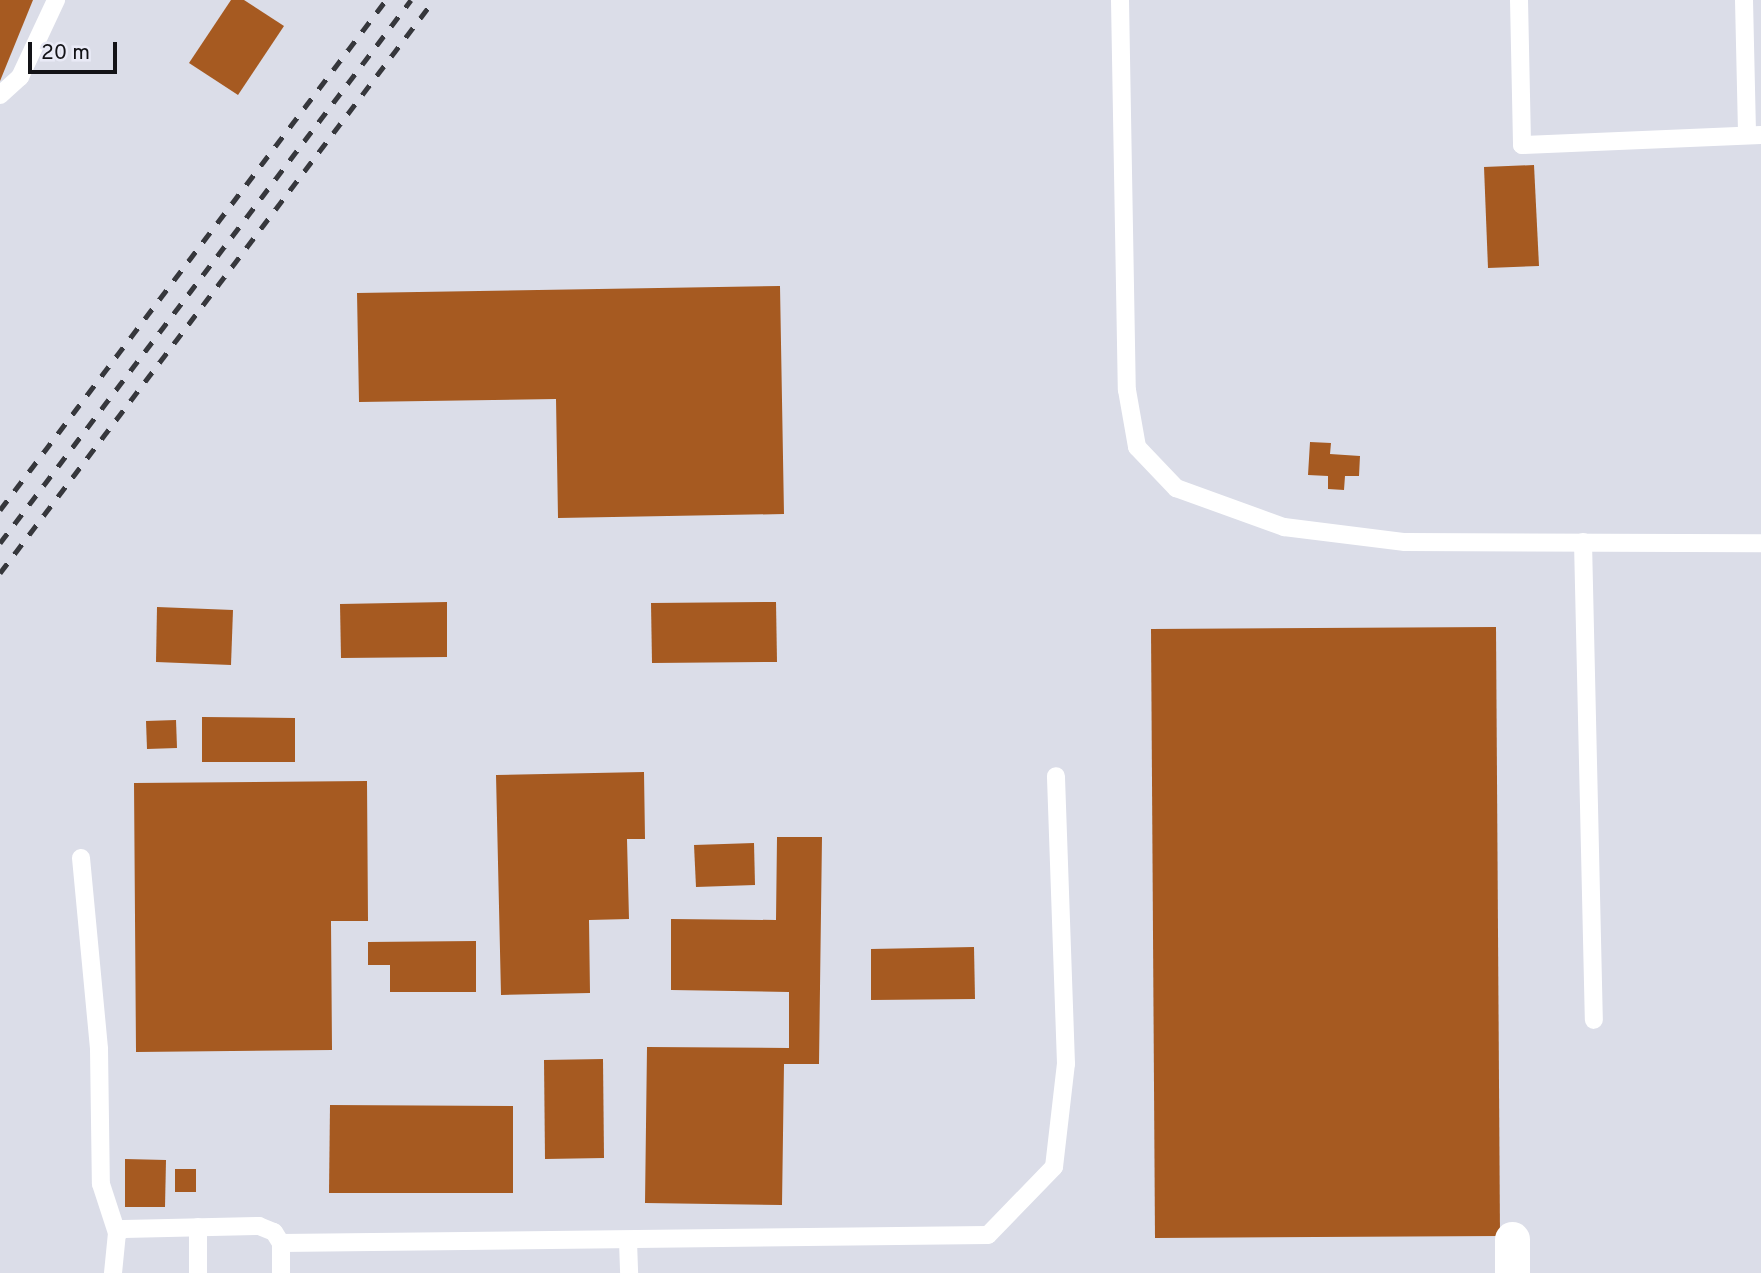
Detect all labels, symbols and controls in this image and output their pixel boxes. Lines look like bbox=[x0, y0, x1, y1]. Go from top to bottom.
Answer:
scale bar bbox=[32, 28, 121, 72]
text: 20 m bbox=[41, 40, 90, 67]

